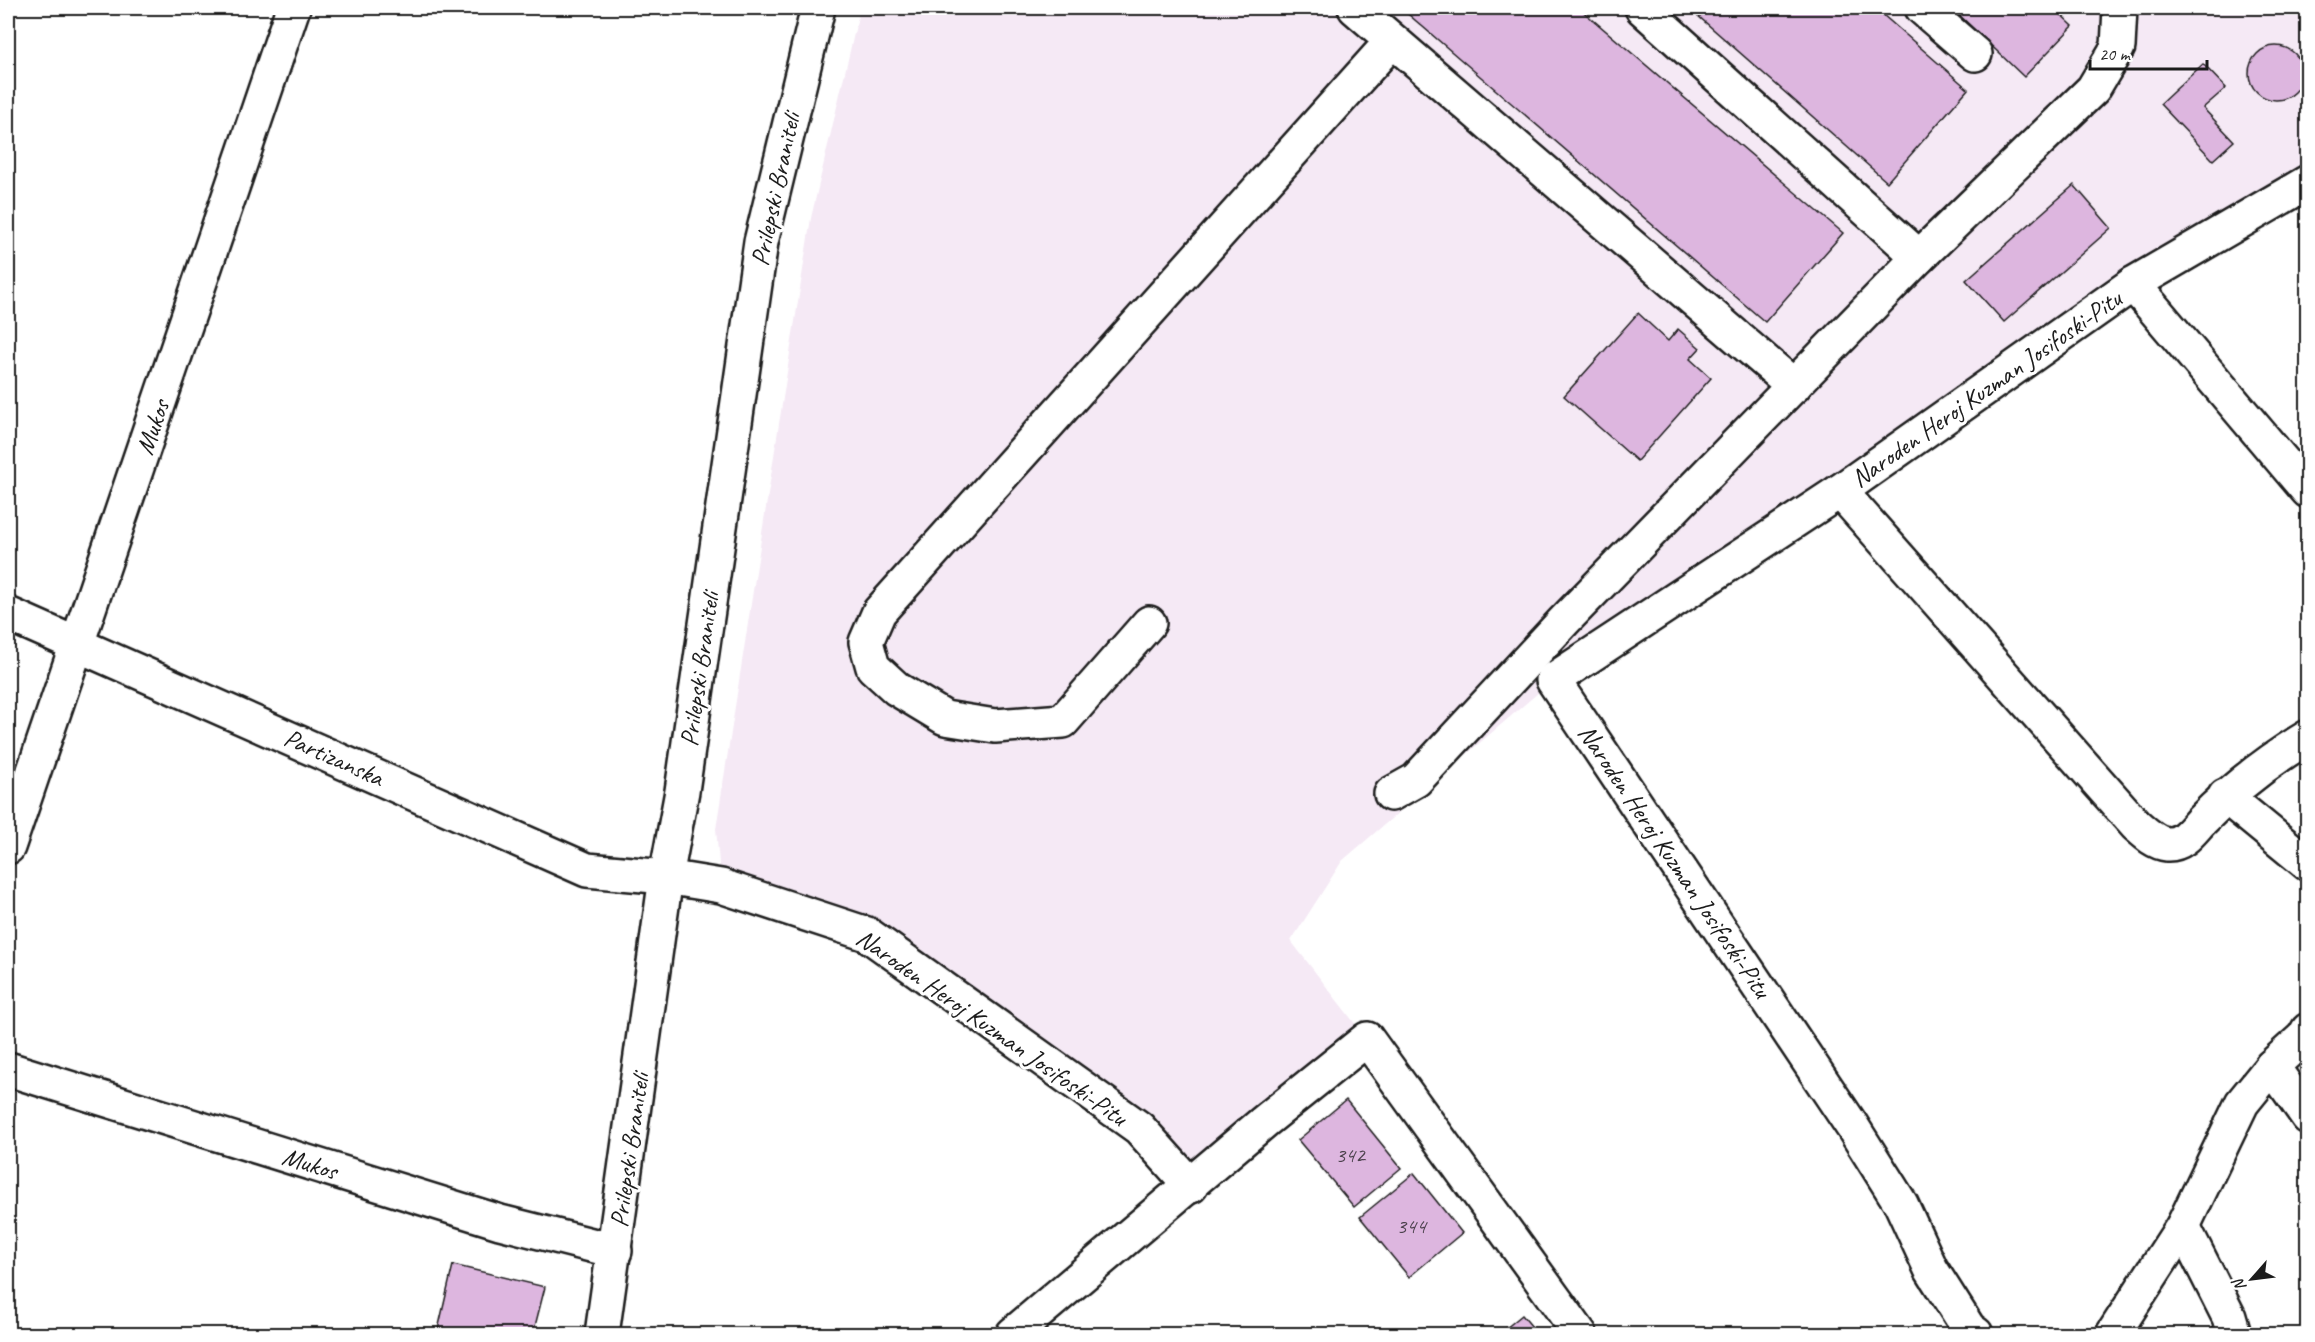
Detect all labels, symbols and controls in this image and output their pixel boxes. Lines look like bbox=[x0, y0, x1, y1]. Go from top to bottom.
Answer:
scale bar bbox=[2090, 33, 2207, 71]
text: 20 m bbox=[2099, 43, 2132, 65]
street label: Prilepski Braniteli bbox=[743, 106, 808, 269]
street label: Naroden Heroj Kuzman Josifoski-Pitu bbox=[1844, 281, 2130, 495]
street label: Mukos bbox=[128, 393, 178, 459]
street label: Prilepski Braniteli bbox=[672, 587, 727, 748]
street label: Naroden Heroj Kuzman Josifoski-Pitu bbox=[1571, 718, 1780, 1007]
street label: Partizanska bbox=[279, 721, 390, 795]
street label: Naroden Heroj Kuzman Josifoski-Pitu bbox=[850, 921, 1136, 1135]
street label: Prilepski Braniteli bbox=[602, 1068, 657, 1229]
street label: Mukos bbox=[278, 1140, 343, 1188]
house number: 342 bbox=[1335, 1141, 1367, 1169]
house number: 344 bbox=[1396, 1212, 1428, 1240]
north arrow bbox=[2222, 1249, 2282, 1309]
text: N bbox=[2227, 1274, 2251, 1295]

